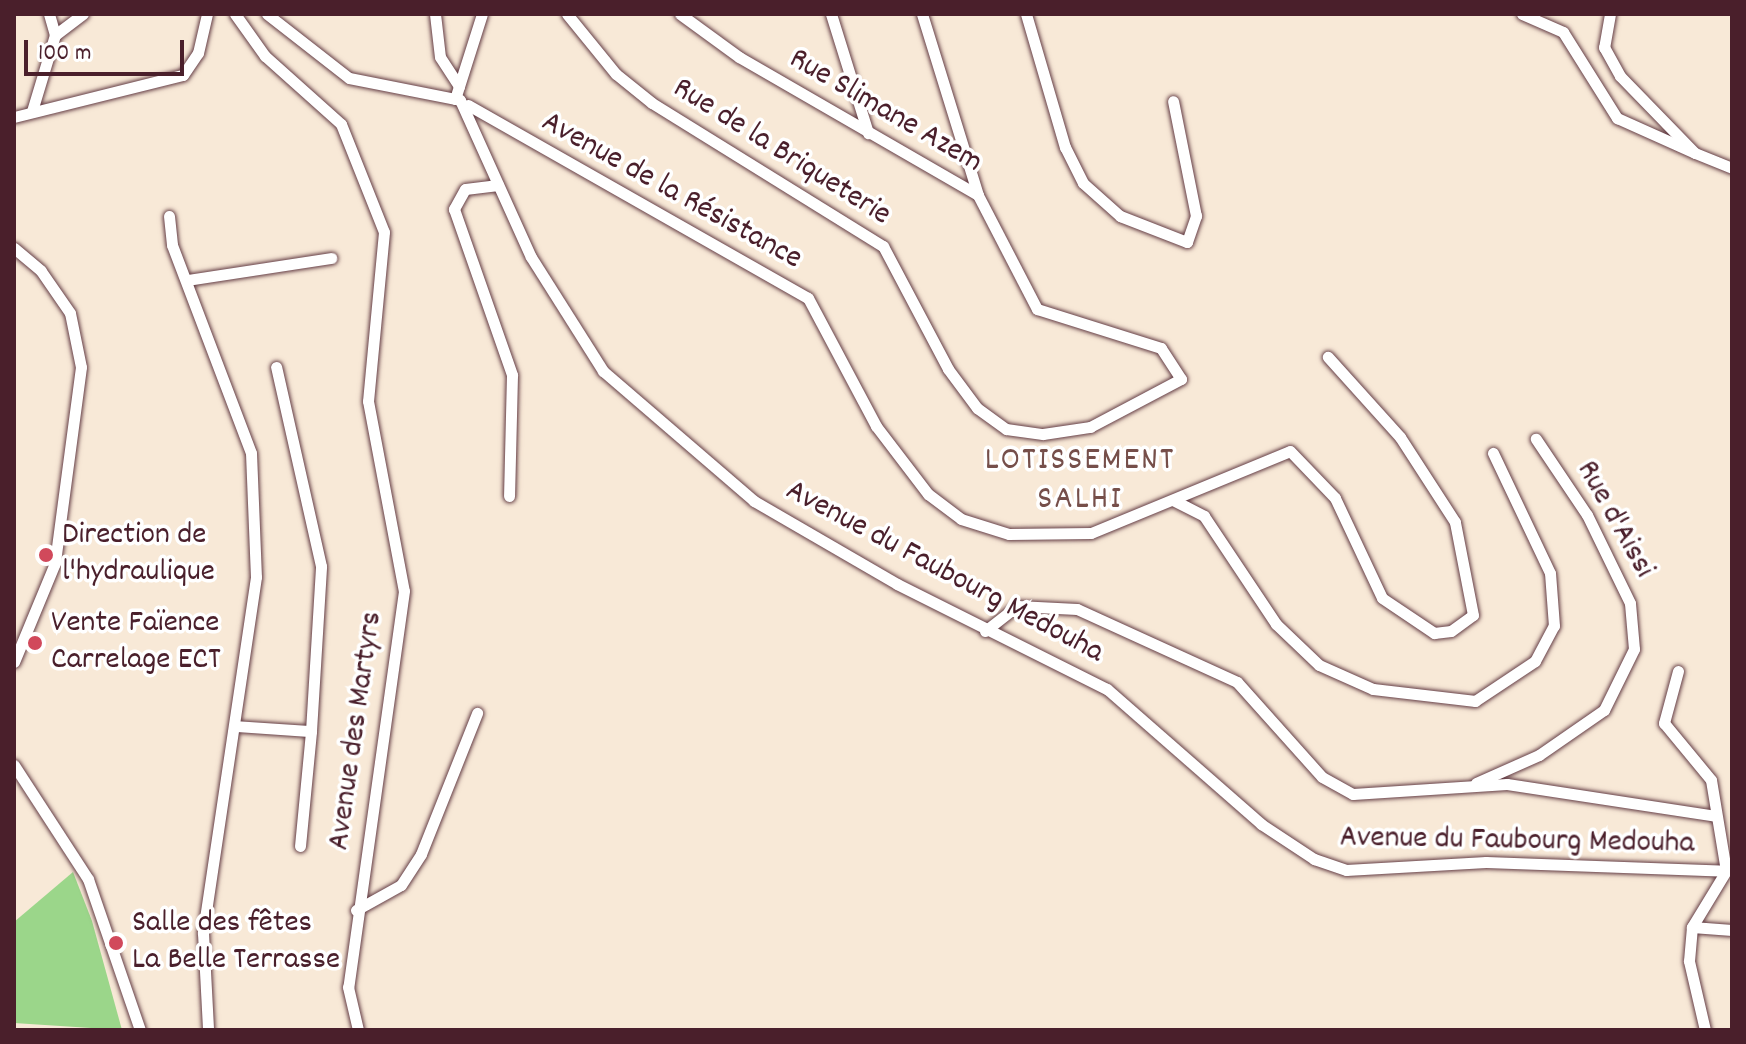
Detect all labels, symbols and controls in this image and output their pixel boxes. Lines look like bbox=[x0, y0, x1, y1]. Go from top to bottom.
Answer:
scale bar bbox=[28, 24, 188, 74]
text: 100 m bbox=[38, 37, 91, 71]
street label: Rue Slimane Azem bbox=[781, 41, 989, 183]
street label: Rue de la Briqueterie bbox=[665, 71, 897, 235]
street label: Avenue de la Résistance bbox=[534, 104, 808, 280]
district label: LOTISSEMENT SALHI bbox=[985, 441, 1175, 520]
street label: Rue d'Aissi bbox=[1566, 455, 1662, 585]
street label: Avenue du Faubourg Medouha bbox=[778, 473, 1110, 673]
place label: Direction de l'hydraulique bbox=[62, 518, 215, 593]
marker: Direction de l'hydraulique bbox=[37, 546, 55, 564]
place label: Vente Faïence Carrelage ECT bbox=[51, 606, 221, 681]
street label: Avenue des Martyrs bbox=[321, 609, 393, 853]
marker: Vente Faïence Carrelage ECT bbox=[26, 634, 44, 652]
street label: Avenue du Faubourg Medouha bbox=[1339, 820, 1695, 864]
place label: Salle des fêtes La Belle Terrasse bbox=[132, 906, 340, 981]
marker: Salle des fêtes La Belle Terrasse bbox=[107, 934, 125, 952]

